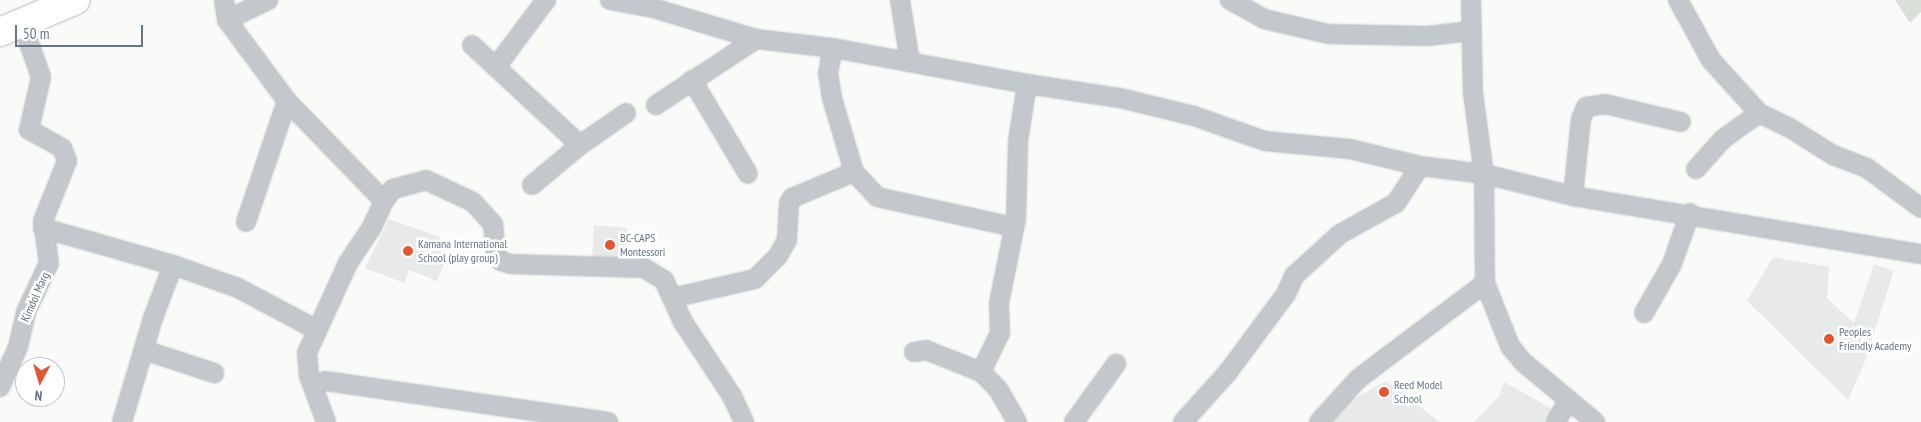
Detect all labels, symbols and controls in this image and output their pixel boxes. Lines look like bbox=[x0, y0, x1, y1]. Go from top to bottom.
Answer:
scale bar bbox=[18, 15, 145, 47]
text: 50 m bbox=[23, 24, 49, 43]
place label: BC-CAPS Montessori bbox=[620, 231, 665, 259]
place label: Kamana International School (play group) bbox=[418, 237, 507, 265]
marker: BC-CAPS Montessori bbox=[604, 239, 616, 251]
marker: Kamana International School (play group) bbox=[402, 245, 414, 257]
street label: Kimdol Marg bbox=[18, 270, 52, 324]
place label: Peoples Friendly Academy bbox=[1839, 325, 1912, 353]
marker: Peoples Friendly Academy bbox=[1823, 333, 1835, 345]
north arrow bbox=[15, 357, 65, 407]
place label: Reed Model School bbox=[1394, 378, 1443, 406]
marker: Reed Model School bbox=[1378, 386, 1390, 398]
text: N bbox=[34, 387, 43, 405]

